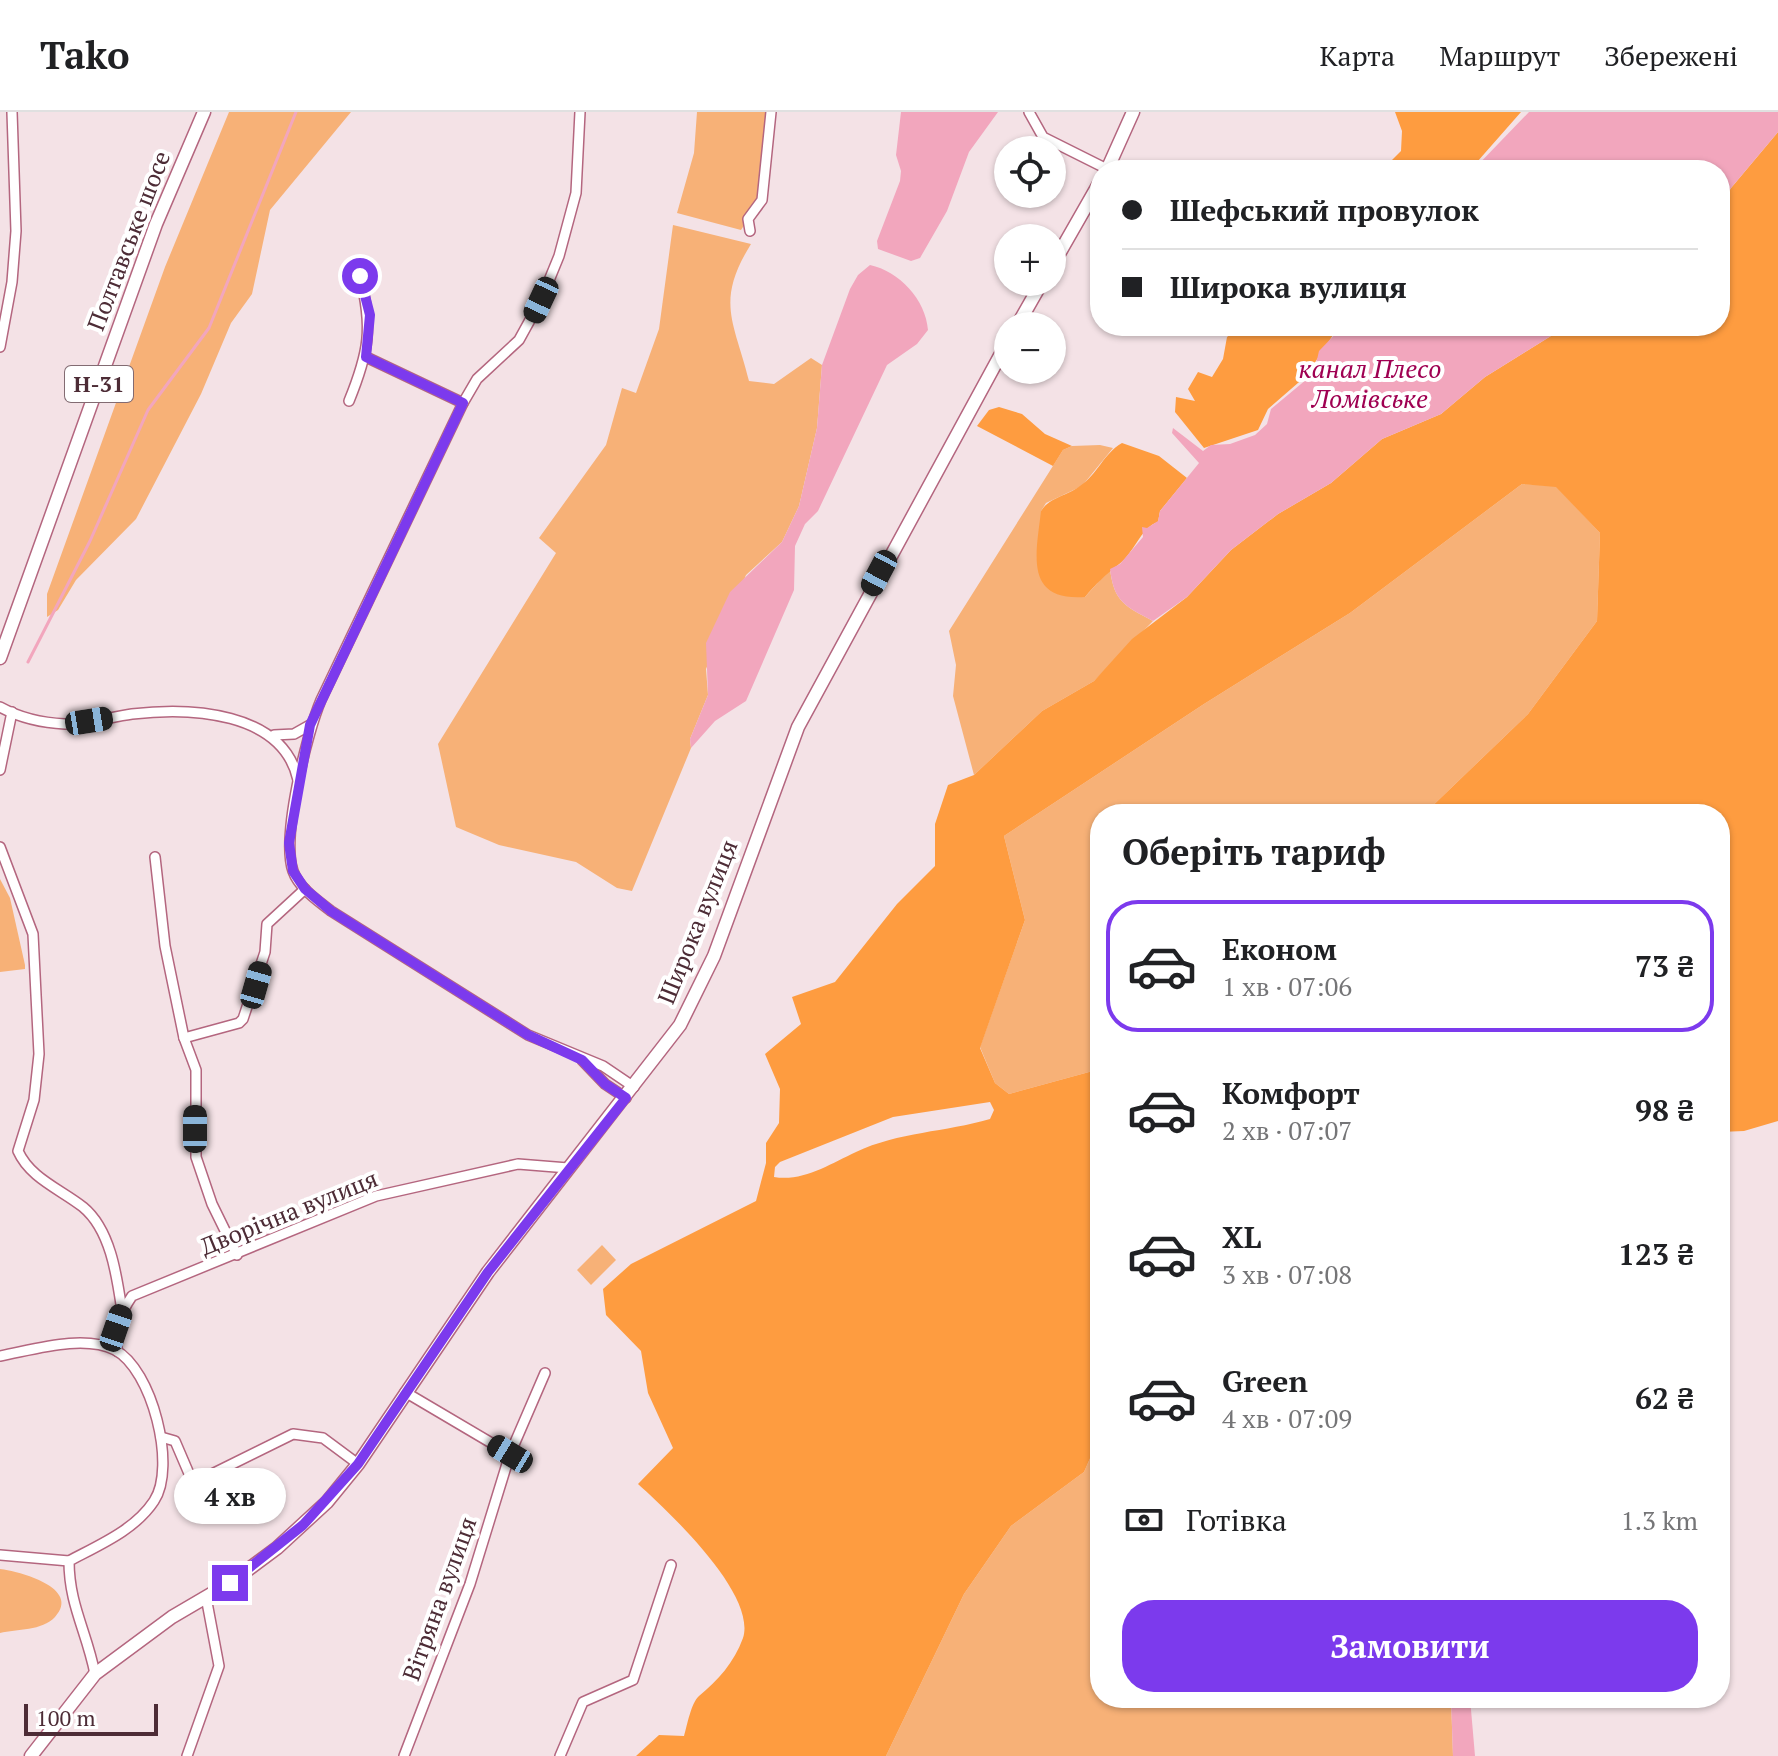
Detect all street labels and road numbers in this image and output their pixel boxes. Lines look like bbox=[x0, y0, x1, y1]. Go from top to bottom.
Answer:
street label: Полтавське шосе bbox=[79, 146, 177, 335]
road number: Н-31 bbox=[65, 366, 133, 402]
street label: Широка вулиця bbox=[650, 835, 745, 1008]
street label: Дворічна вулиця bbox=[195, 1162, 382, 1262]
street label: Вітряна вулиця bbox=[395, 1512, 484, 1685]

